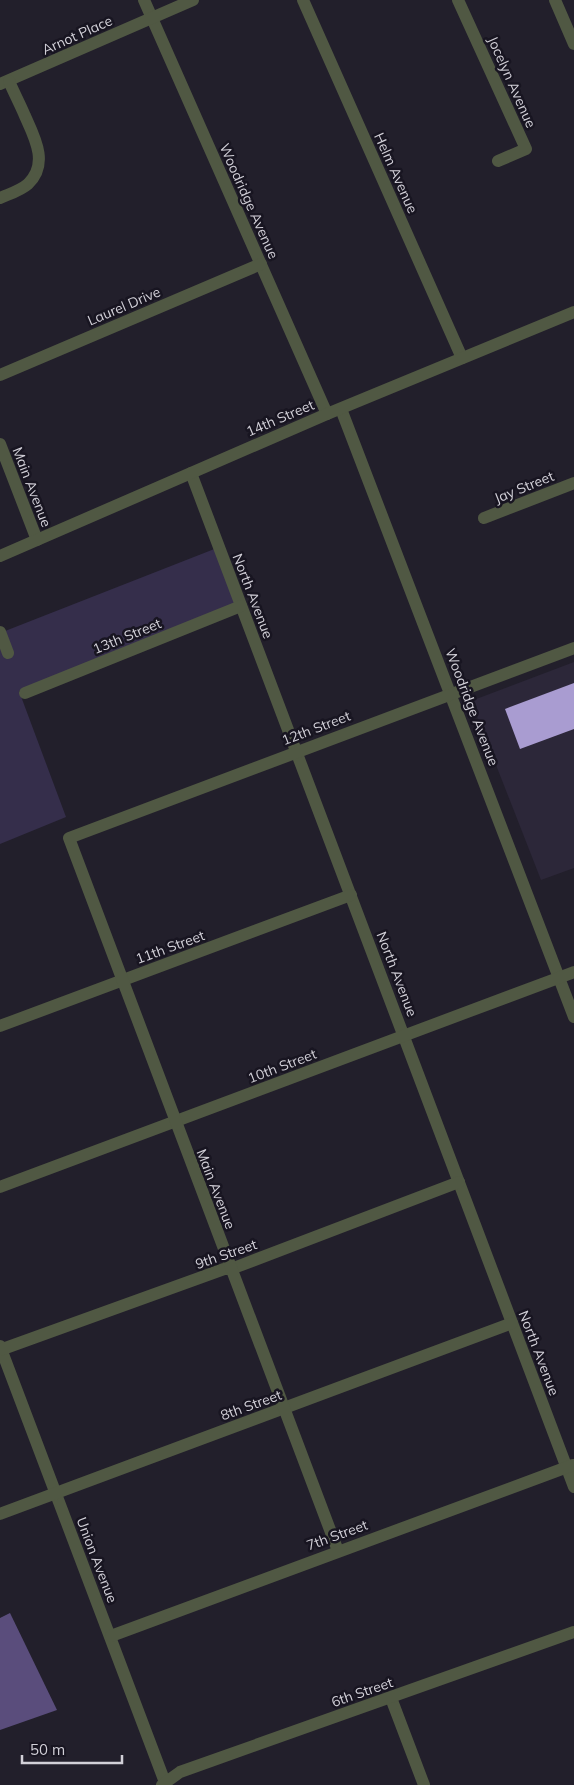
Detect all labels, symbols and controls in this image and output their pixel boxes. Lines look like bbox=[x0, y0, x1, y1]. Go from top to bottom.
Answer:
street label: Arnot Place bbox=[39, 11, 115, 59]
street label: Jocelyn Avenue bbox=[484, 33, 540, 131]
street label: Helm Avenue bbox=[370, 130, 422, 216]
street label: Woodridge Avenue bbox=[215, 140, 283, 262]
street label: Laurel Drive bbox=[85, 283, 163, 329]
street label: 14th Street bbox=[243, 396, 317, 440]
street label: Main Avenue bbox=[8, 444, 56, 530]
street label: Jay Street bbox=[492, 467, 557, 507]
street label: North Avenue bbox=[229, 551, 277, 641]
street label: 13th Street bbox=[90, 614, 164, 658]
street label: Woodridge Avenue bbox=[441, 646, 503, 768]
street label: 12th Street bbox=[279, 707, 353, 749]
street label: 11th Street bbox=[133, 926, 207, 968]
street label: North Avenue bbox=[373, 929, 421, 1019]
street label: 10th Street bbox=[245, 1045, 319, 1087]
street label: Main Avenue bbox=[192, 1146, 240, 1232]
street label: 9th Street bbox=[193, 1235, 259, 1273]
street label: North Avenue bbox=[515, 1308, 563, 1398]
street label: 8th Street bbox=[218, 1386, 284, 1424]
street label: Union Avenue bbox=[72, 1515, 122, 1605]
street label: 7th Street bbox=[304, 1516, 370, 1554]
street label: 6th Street bbox=[329, 1673, 395, 1711]
scale bar bbox=[22, 1732, 122, 1764]
text: 50 m bbox=[30, 1740, 65, 1759]

